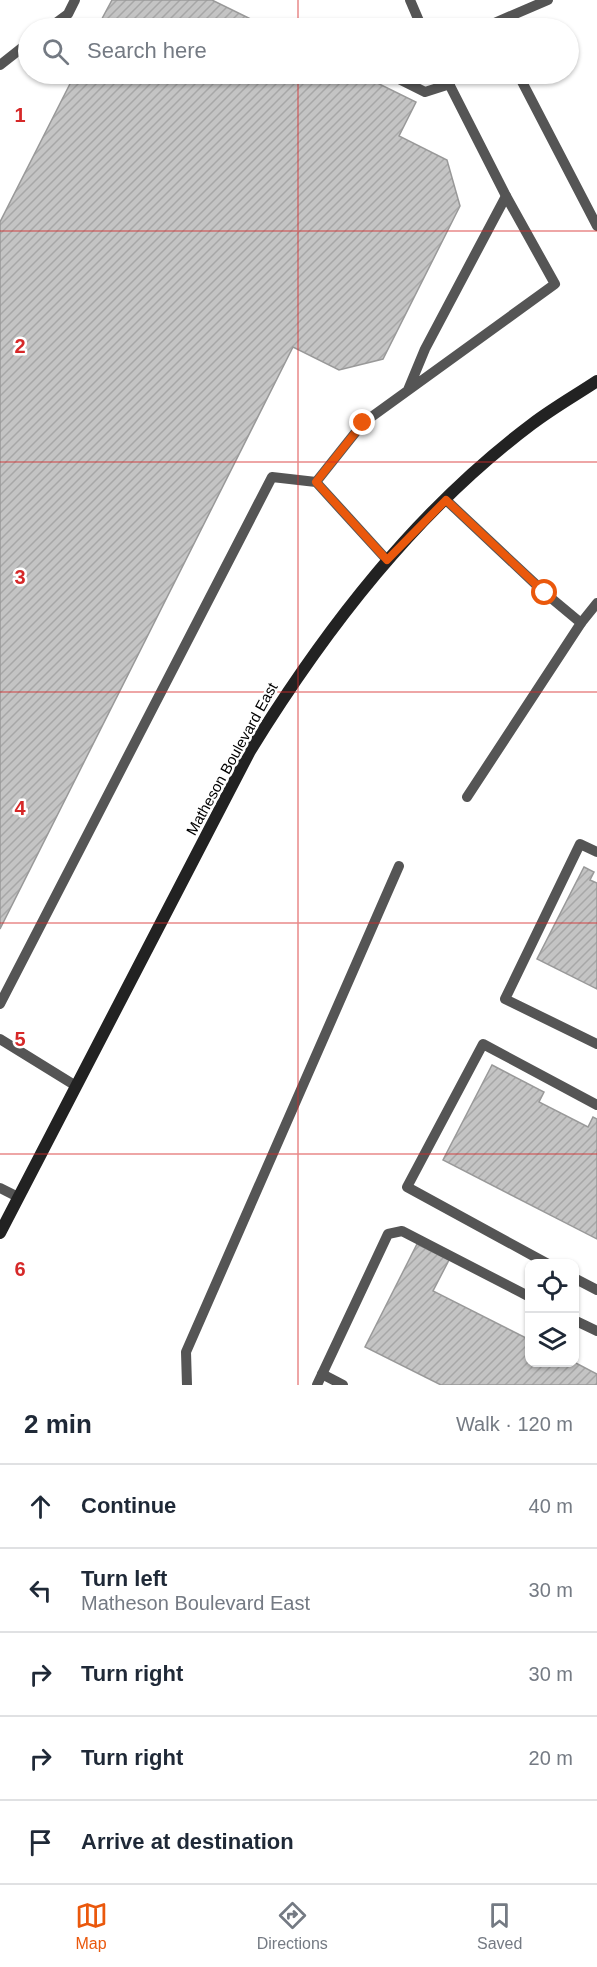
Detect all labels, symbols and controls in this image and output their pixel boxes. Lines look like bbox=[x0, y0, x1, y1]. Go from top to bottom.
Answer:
search box bbox=[18, 18, 579, 84]
icon: search bbox=[39, 35, 72, 68]
text: Search here bbox=[87, 38, 207, 63]
text: 1 bbox=[14, 104, 26, 126]
text: 2 bbox=[14, 335, 26, 357]
route end bbox=[349, 409, 375, 435]
text: 3 bbox=[14, 566, 26, 588]
route start bbox=[531, 579, 557, 605]
street label: Matheson Boulevard East bbox=[182, 679, 281, 838]
text: 4 bbox=[14, 797, 26, 819]
text: 5 bbox=[14, 1028, 26, 1050]
text: 6 bbox=[14, 1258, 26, 1280]
map controls bbox=[525, 1259, 579, 1367]
button: locate bbox=[525, 1259, 579, 1313]
button: layers bbox=[525, 1313, 579, 1367]
text: 2 min bbox=[24, 1409, 92, 1439]
text: Walk · 120 m bbox=[456, 1413, 573, 1435]
icon: ahead bbox=[24, 1490, 57, 1523]
text: Continue bbox=[81, 1493, 176, 1518]
text: 40 m bbox=[529, 1495, 573, 1517]
text: Turn left bbox=[81, 1566, 167, 1591]
icon: left bbox=[24, 1574, 57, 1607]
text: 30 m bbox=[529, 1579, 573, 1601]
text: Matheson Boulevard East bbox=[81, 1592, 310, 1614]
icon: right bbox=[24, 1658, 57, 1691]
text: Turn right bbox=[81, 1661, 183, 1686]
text: 30 m bbox=[529, 1663, 573, 1685]
icon: right bbox=[24, 1742, 57, 1775]
text: Turn right bbox=[81, 1745, 183, 1770]
text: 20 m bbox=[529, 1747, 573, 1769]
icon: arrive bbox=[24, 1826, 57, 1859]
text: Arrive at destination bbox=[81, 1829, 294, 1854]
tab: Map bbox=[75, 1899, 108, 1953]
tab: Directions bbox=[257, 1899, 328, 1953]
tab: Saved bbox=[477, 1899, 522, 1953]

